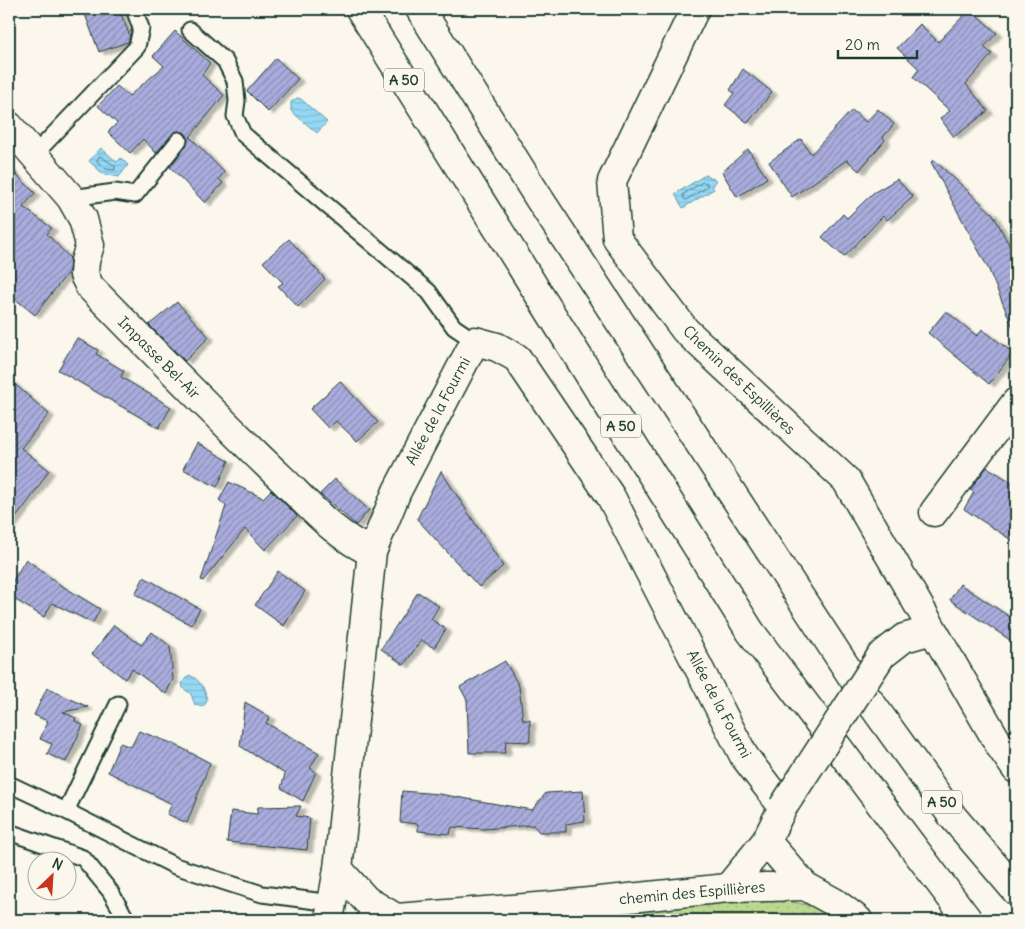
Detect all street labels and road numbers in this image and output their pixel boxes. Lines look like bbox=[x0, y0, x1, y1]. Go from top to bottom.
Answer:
road number: A 50 bbox=[384, 68, 424, 92]
street label: Impasse Bel-Air bbox=[114, 312, 205, 403]
street label: Chemin des Espillières bbox=[679, 321, 800, 438]
street label: Allée de la Fourmi bbox=[401, 353, 474, 468]
road number: A 50 bbox=[601, 414, 641, 438]
street label: Allée de la Fourmi bbox=[683, 646, 756, 761]
road number: A 50 bbox=[922, 790, 962, 814]
street label: chemin des Espillières bbox=[618, 877, 766, 908]

